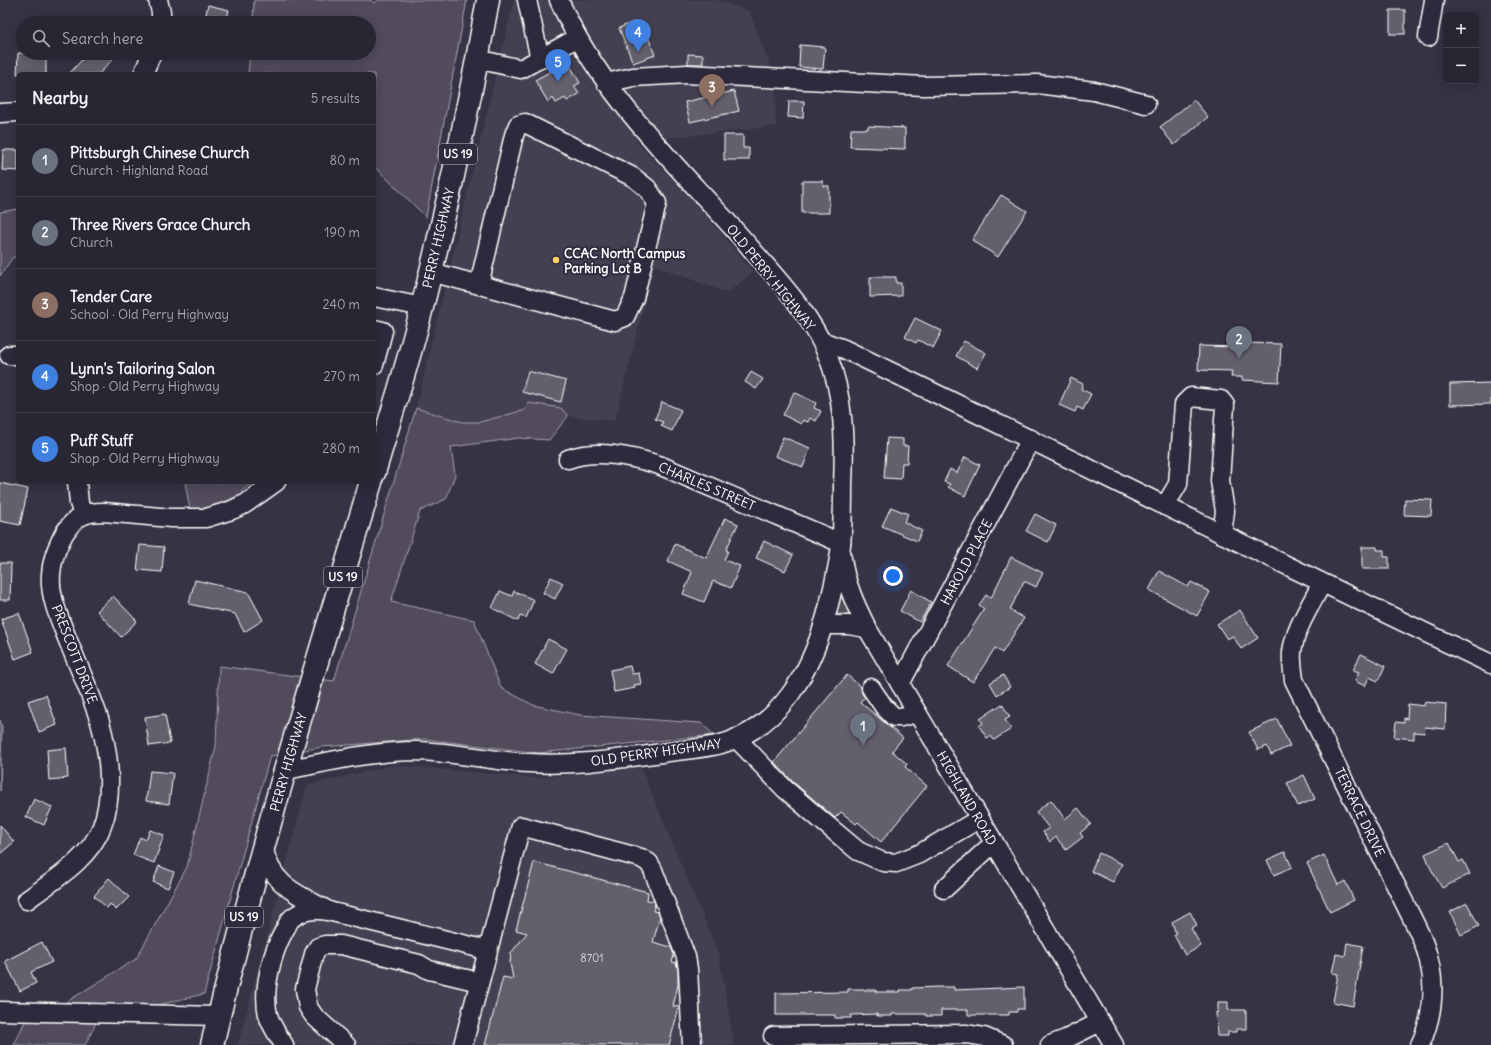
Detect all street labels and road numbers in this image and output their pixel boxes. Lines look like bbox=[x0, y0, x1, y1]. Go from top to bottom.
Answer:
road number: US 19 bbox=[439, 144, 477, 164]
street label: PERRY HIGHWAY bbox=[419, 186, 458, 290]
street label: OLD PERRY HIGHWAY bbox=[723, 221, 819, 334]
street label: CHARLES STREET bbox=[656, 458, 758, 515]
street label: HAROLD PLACE bbox=[937, 516, 996, 608]
road number: US 19 bbox=[324, 567, 362, 587]
street label: PRESCOTT DRIVE bbox=[48, 602, 101, 706]
street label: PERRY HIGHWAY bbox=[266, 711, 311, 814]
street label: OLD PERRY HIGHWAY bbox=[590, 735, 722, 770]
street label: HIGHLAND ROAD bbox=[933, 748, 1000, 848]
street label: TERRACE DRIVE bbox=[1331, 765, 1389, 860]
road number: US 19 bbox=[225, 907, 263, 927]

